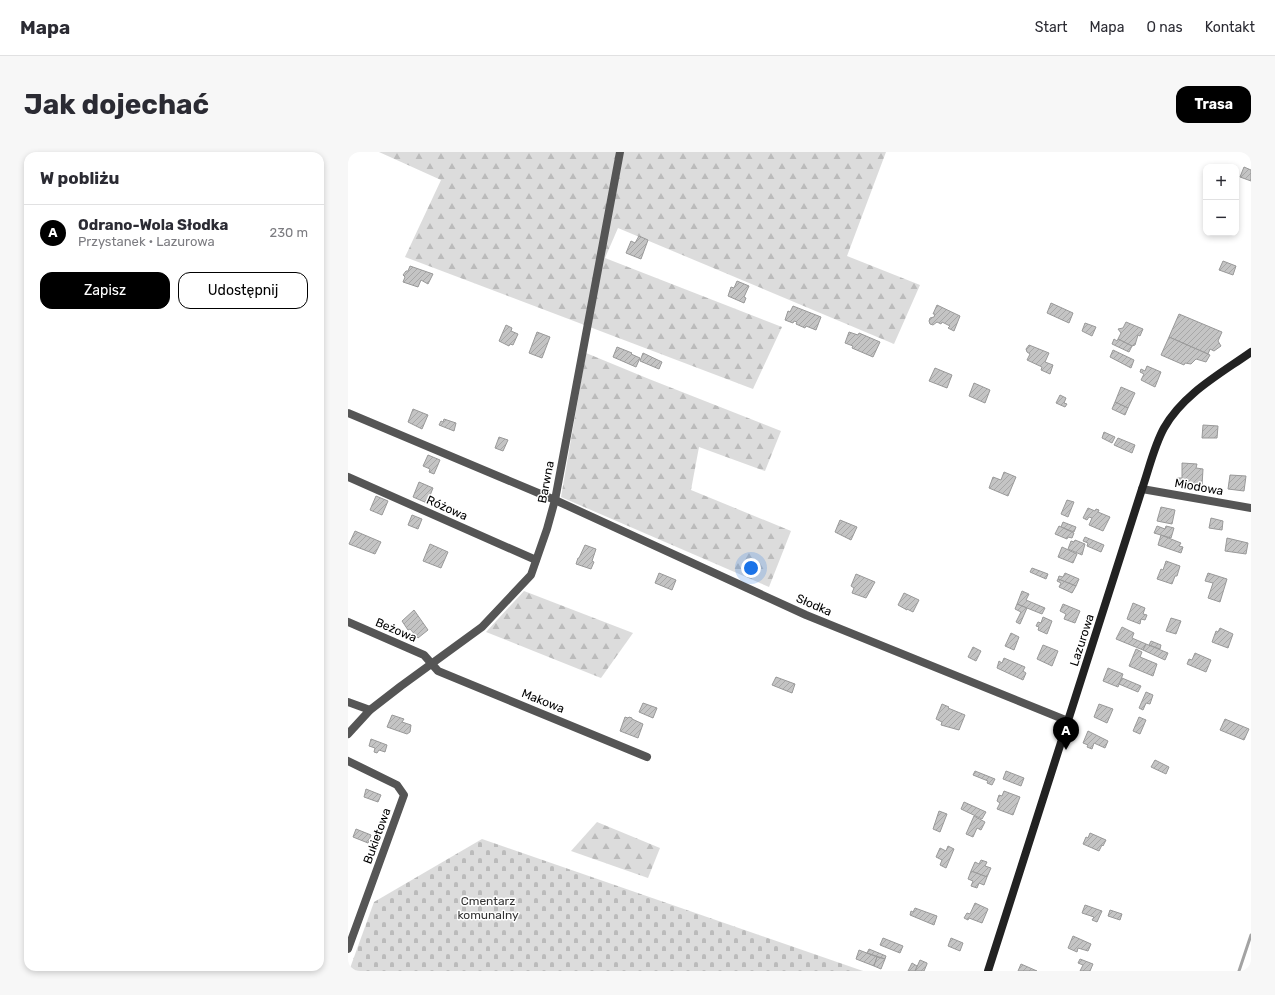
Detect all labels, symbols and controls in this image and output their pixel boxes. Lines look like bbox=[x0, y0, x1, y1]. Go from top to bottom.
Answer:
text: Mapa bbox=[20, 16, 70, 39]
text: Start bbox=[1035, 19, 1067, 36]
text: Mapa bbox=[1089, 19, 1124, 36]
text: O nas bbox=[1146, 19, 1183, 36]
text: Kontakt bbox=[1205, 19, 1255, 36]
button: Trasa bbox=[1176, 86, 1251, 123]
text: Jak dojechać bbox=[24, 88, 209, 121]
map controls bbox=[1203, 164, 1239, 236]
button: + bbox=[1203, 164, 1239, 200]
text: W pobliżu bbox=[40, 168, 119, 188]
button: − bbox=[1203, 200, 1239, 236]
text: Odrano-Wola Słodka bbox=[78, 216, 228, 234]
text: A bbox=[48, 225, 58, 240]
text: 230 m bbox=[270, 225, 308, 240]
text: Przystanek · Lazurowa bbox=[78, 234, 215, 249]
button: Zapisz bbox=[40, 272, 170, 309]
button: Udostępnij bbox=[178, 272, 308, 309]
street label: Barwna bbox=[535, 460, 557, 504]
street label: Miodowa bbox=[1174, 476, 1224, 498]
street label: Różowa bbox=[424, 493, 470, 523]
your location bbox=[741, 558, 761, 578]
street label: Słodka bbox=[794, 591, 834, 619]
street label: Lazurowa bbox=[1067, 612, 1097, 668]
street label: Beżowa bbox=[373, 615, 419, 645]
street label: Makowa bbox=[520, 686, 566, 716]
pin: A bbox=[1053, 717, 1079, 750]
street label: Bukietowa bbox=[360, 806, 394, 866]
park label: Cmentarz komunalny bbox=[457, 894, 519, 922]

